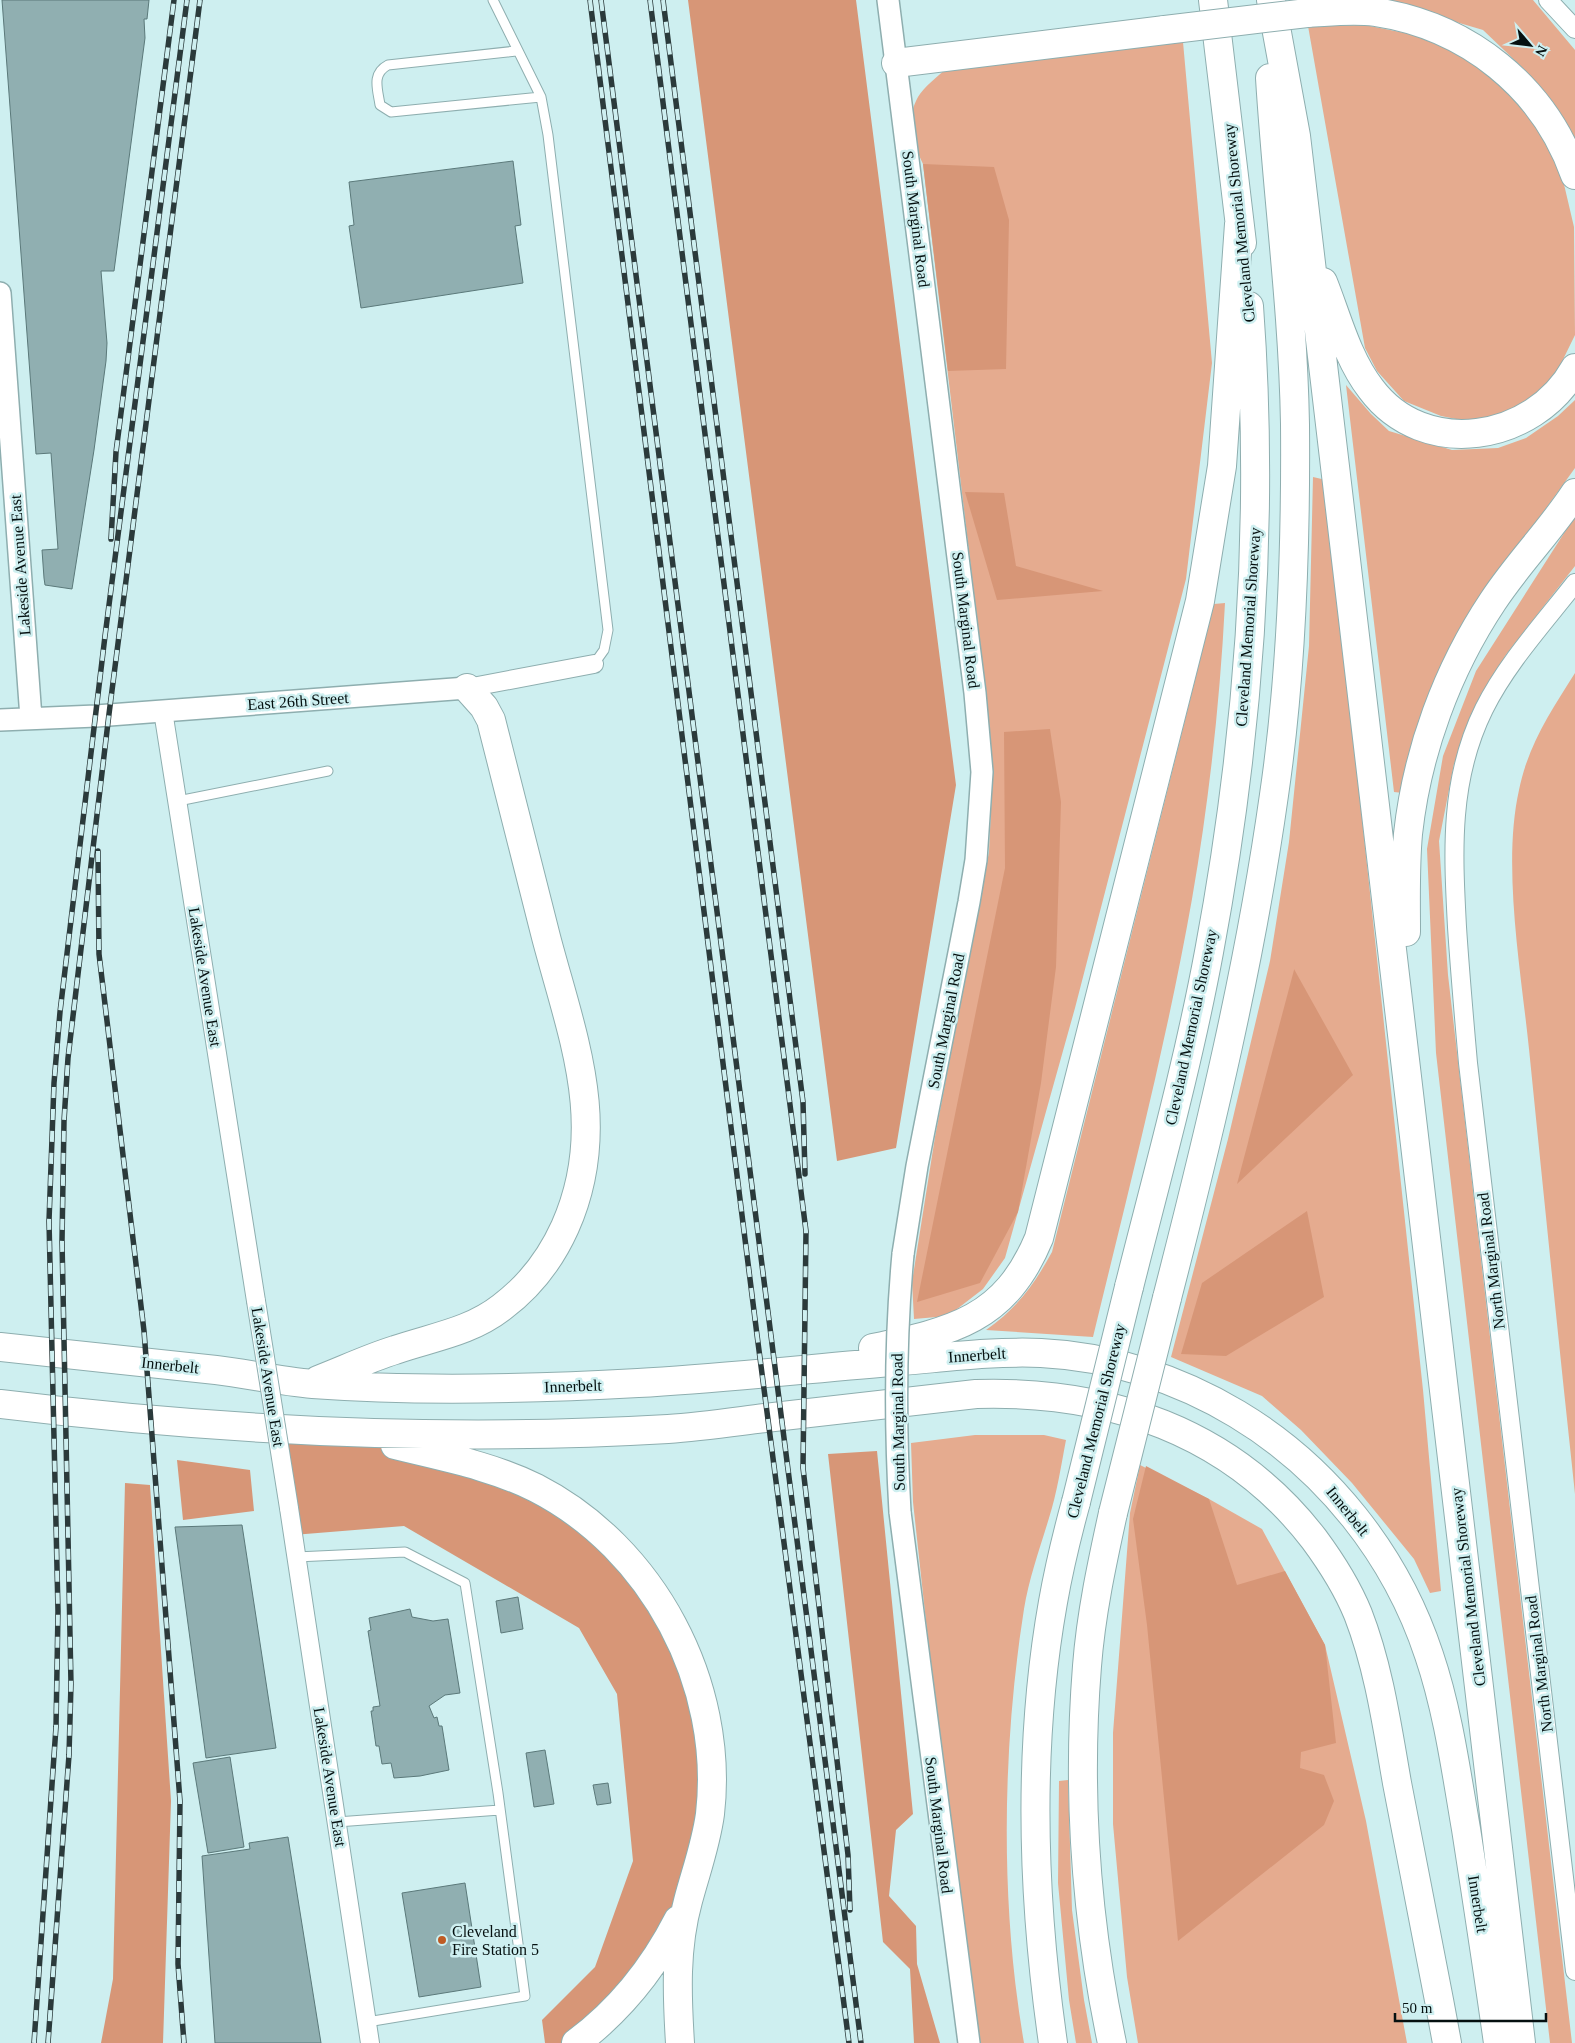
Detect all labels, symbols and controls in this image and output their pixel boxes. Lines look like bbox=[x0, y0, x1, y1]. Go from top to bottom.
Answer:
north arrow bbox=[1505, 20, 1555, 70]
text: N bbox=[1532, 43, 1550, 59]
street label: Cleveland Memorial Shoreway bbox=[1220, 123, 1259, 323]
street label: South Marginal Road bbox=[898, 150, 933, 288]
street label: Lakeside Avenue East bbox=[7, 494, 33, 636]
street label: Cleveland Memorial Shoreway bbox=[1233, 527, 1264, 727]
street label: South Marginal Road bbox=[948, 551, 983, 689]
street label: East 26th Street bbox=[247, 689, 350, 713]
street label: Lakeside Avenue East bbox=[186, 906, 225, 1049]
street label: Cleveland Memorial Shoreway bbox=[1162, 927, 1221, 1127]
street label: South Marginal Road bbox=[925, 952, 968, 1090]
street label: North Marginal Road bbox=[1474, 1192, 1509, 1330]
street label: Lakeside Avenue East bbox=[249, 1306, 288, 1449]
street label: Cleveland Memorial Shoreway bbox=[1064, 1322, 1129, 1520]
street label: Innerbelt bbox=[948, 1344, 1007, 1365]
street label: South Marginal Road bbox=[888, 1353, 909, 1491]
street label: Innerbelt bbox=[140, 1354, 200, 1377]
street label: Innerbelt bbox=[544, 1376, 603, 1396]
street label: Innerbelt bbox=[1323, 1483, 1373, 1539]
street label: Cleveland Memorial Shoreway bbox=[1447, 1487, 1490, 1687]
street label: North Marginal Road bbox=[1522, 1595, 1557, 1733]
street label: Lakeside Avenue East bbox=[311, 1706, 350, 1849]
street label: South Marginal Road bbox=[921, 1756, 956, 1894]
street label: Innerbelt bbox=[1465, 1874, 1491, 1934]
place label: Cleveland Fire Station 5 bbox=[452, 1923, 539, 1958]
marker: Cleveland Fire Station 5 bbox=[436, 1934, 448, 1946]
scale bar bbox=[1395, 1990, 1546, 2022]
text: 50 m bbox=[1402, 2000, 1433, 2016]

